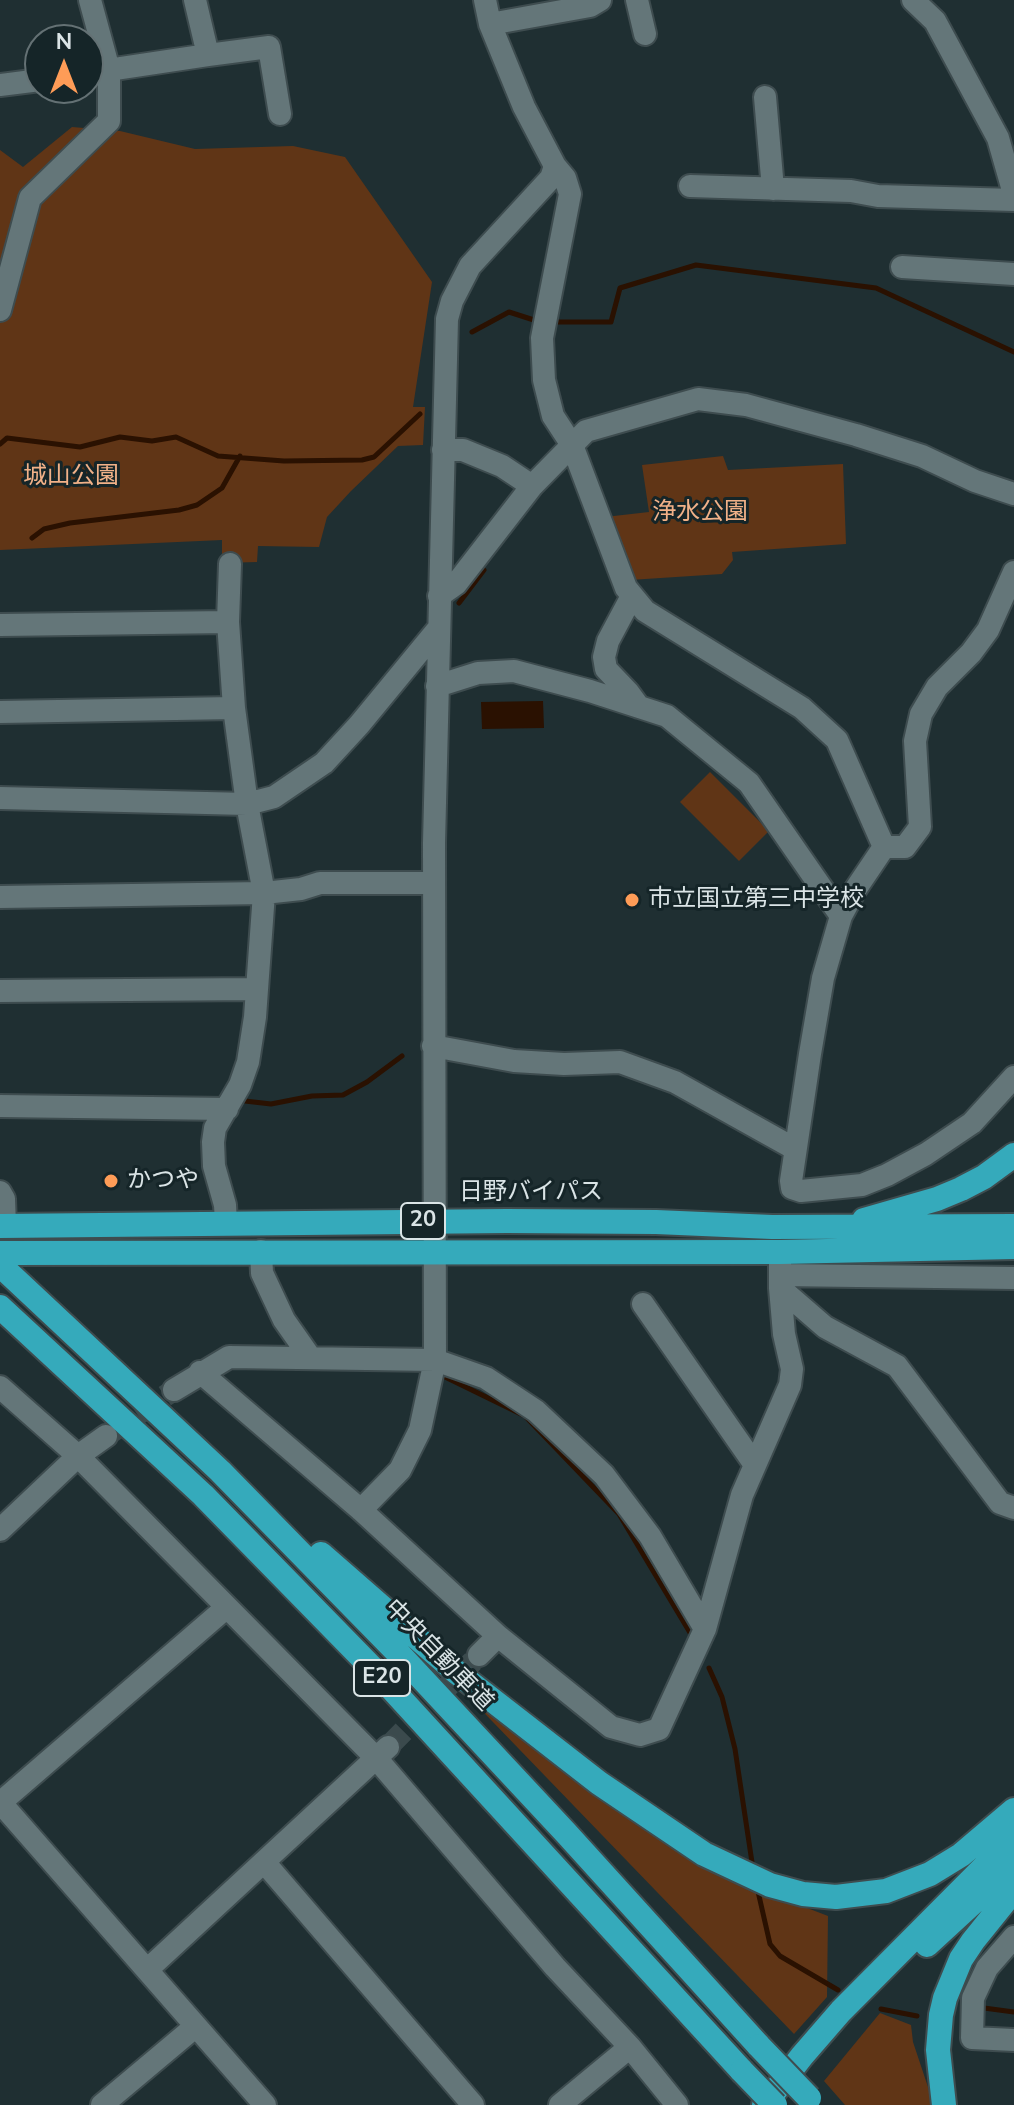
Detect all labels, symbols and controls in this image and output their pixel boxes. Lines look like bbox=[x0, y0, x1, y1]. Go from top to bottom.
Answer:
north arrow bbox=[24, 24, 104, 104]
text: N bbox=[56, 27, 72, 57]
park label: 城山公園 bbox=[23, 463, 119, 491]
park label: 浄水公園 bbox=[652, 499, 748, 527]
place label: 市立国立第三中学校 bbox=[648, 886, 864, 914]
marker: 市立国立第三中学校 bbox=[623, 891, 641, 909]
place label: かつや bbox=[127, 1167, 199, 1195]
marker: かつや bbox=[102, 1172, 120, 1190]
street label: 日野バイパス bbox=[459, 1179, 603, 1207]
road number: 20 bbox=[401, 1203, 445, 1239]
street label: 中央自動車道 bbox=[378, 1594, 498, 1718]
road number: E20 bbox=[354, 1660, 410, 1696]

